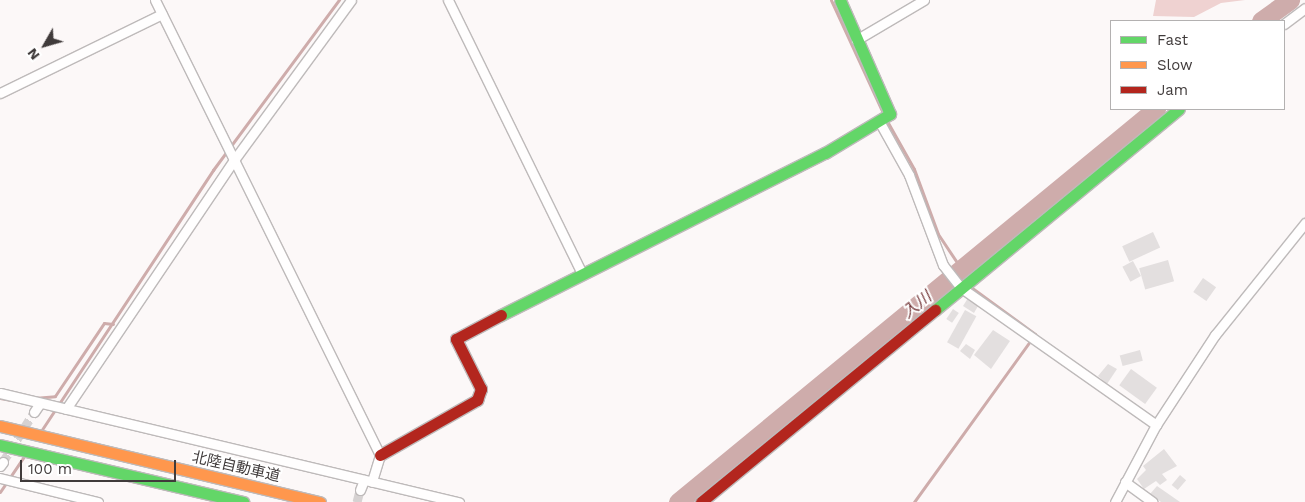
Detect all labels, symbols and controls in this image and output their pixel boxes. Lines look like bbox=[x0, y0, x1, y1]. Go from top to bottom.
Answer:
north arrow bbox=[20, 20, 70, 70]
legend bbox=[1110, 20, 1285, 110]
text: Fast bbox=[1157, 31, 1188, 49]
text: N bbox=[24, 45, 43, 63]
text: Slow bbox=[1157, 56, 1193, 74]
text: Jam bbox=[1157, 81, 1188, 99]
water label: 入川 bbox=[899, 287, 935, 323]
street label: 北陸自動車道 bbox=[190, 448, 282, 486]
scale bar bbox=[22, 450, 179, 482]
text: 100 m bbox=[28, 460, 72, 478]

